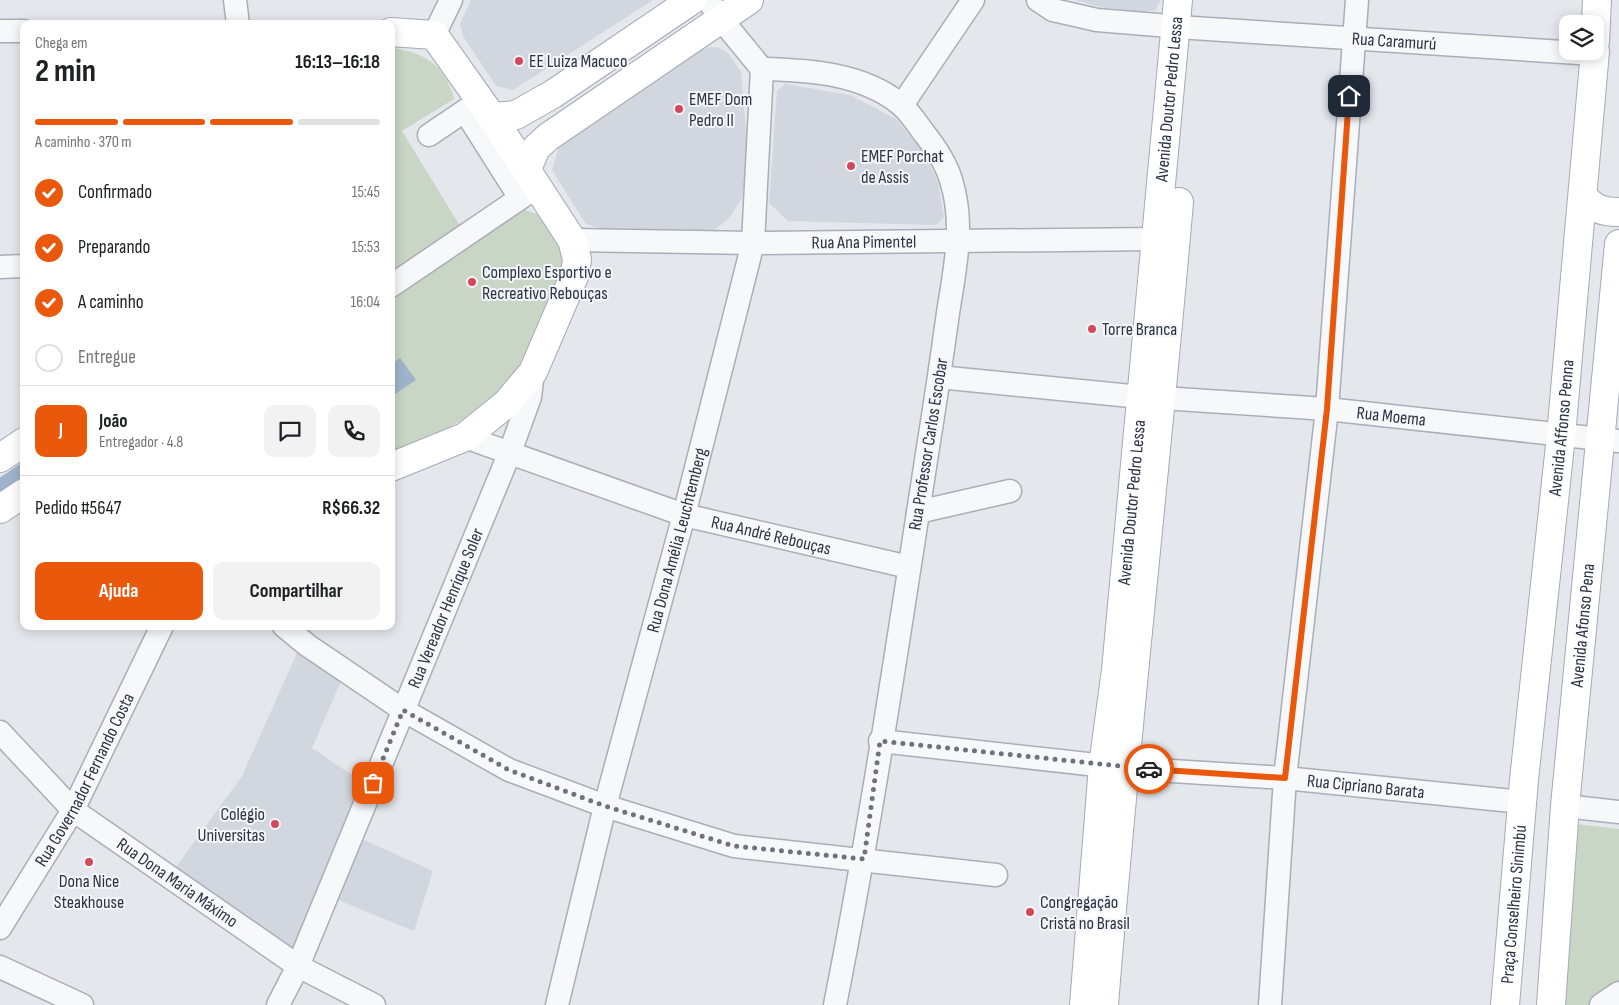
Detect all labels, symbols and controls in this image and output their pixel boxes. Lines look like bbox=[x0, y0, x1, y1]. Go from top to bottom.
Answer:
map controls bbox=[1559, 15, 1604, 60]
button: layers bbox=[1559, 15, 1604, 60]
street label: Avenida Doutor Pedro Lessa bbox=[1151, 16, 1187, 184]
street label: Rua Caramurú bbox=[1351, 28, 1437, 55]
text: Chega em bbox=[35, 34, 88, 53]
text: 16:13–16:18 bbox=[295, 51, 380, 74]
place label: EE Luiza Macuco bbox=[529, 51, 627, 72]
text: 2 min bbox=[35, 52, 96, 91]
marker: EE Luiza Macuco bbox=[513, 55, 525, 67]
pin bbox=[1328, 75, 1370, 117]
icon: home bbox=[1335, 82, 1363, 110]
place label: EMEF Dom Pedro II bbox=[689, 89, 752, 131]
marker: EMEF Dom Pedro II bbox=[673, 103, 685, 115]
text: A caminho · 370 m bbox=[35, 133, 132, 152]
place label: EMEF Porchat de Assis bbox=[861, 146, 944, 188]
marker: EMEF Porchat de Assis bbox=[845, 160, 857, 172]
icon: check bbox=[35, 179, 63, 207]
text: Confirmado bbox=[78, 181, 152, 204]
text: 15:45 bbox=[352, 183, 380, 202]
street label: Rua Ana Pimentel bbox=[811, 231, 916, 253]
icon: check bbox=[35, 234, 63, 262]
text: Preparando bbox=[78, 236, 150, 259]
text: 15:53 bbox=[352, 238, 380, 257]
place label: Complexo Esportivo e Recreativo Rebouças bbox=[482, 262, 612, 304]
marker: Complexo Esportivo e Recreativo Rebouças bbox=[466, 276, 478, 288]
icon: check bbox=[35, 289, 63, 317]
text: A caminho bbox=[78, 291, 144, 314]
text: 16:04 bbox=[351, 293, 380, 312]
place label: Torre Branca bbox=[1102, 319, 1177, 340]
marker: Torre Branca bbox=[1086, 323, 1098, 335]
text: Entregue bbox=[78, 346, 136, 369]
street label: Rua Professor Carlos Escobar bbox=[904, 356, 953, 532]
street label: Avenida Affonso Penna bbox=[1545, 359, 1579, 498]
street label: Rua Moema bbox=[1355, 402, 1427, 431]
button: chat bbox=[264, 405, 316, 457]
button: phone bbox=[328, 405, 380, 457]
text: João bbox=[99, 410, 128, 433]
text: J bbox=[59, 419, 63, 442]
street label: Avenida Doutor Pedro Lessa bbox=[1114, 419, 1150, 587]
text: Entregador · 4.8 bbox=[99, 433, 183, 452]
street label: Rua Dona Amélia Leuchtemberg bbox=[643, 446, 712, 635]
text: Pedido #5647 bbox=[35, 497, 121, 520]
text: R$66.32 bbox=[322, 497, 380, 520]
street label: Rua André Rebouças bbox=[709, 512, 833, 560]
street label: Rua Vereador Henrique Soler bbox=[404, 525, 488, 691]
button: Ajuda bbox=[35, 562, 203, 620]
button: Compartilhar bbox=[213, 562, 380, 620]
street label: Avenida Afonso Pena bbox=[1566, 563, 1599, 689]
street label: Rua Governador Fernando Costa bbox=[31, 690, 139, 870]
courier bbox=[1124, 744, 1174, 794]
icon: car bbox=[1135, 755, 1163, 783]
pin bbox=[352, 762, 394, 804]
icon: bag bbox=[359, 769, 387, 797]
street label: Rua Cipriano Barata bbox=[1306, 770, 1426, 803]
place label: Colégio Universitas bbox=[197, 804, 265, 846]
marker: Colégio Universitas bbox=[269, 818, 281, 830]
street label: Praça Conselheiro Sinimbú bbox=[1497, 824, 1531, 985]
street label: Rua Dona Maria Máximo bbox=[113, 834, 242, 932]
marker: Dona Nice Steakhouse bbox=[83, 856, 95, 868]
place label: Dona Nice Steakhouse bbox=[54, 871, 124, 913]
place label: Congregação Cristã no Brasil bbox=[1040, 892, 1130, 934]
marker: Congregação Cristã no Brasil bbox=[1024, 906, 1036, 918]

